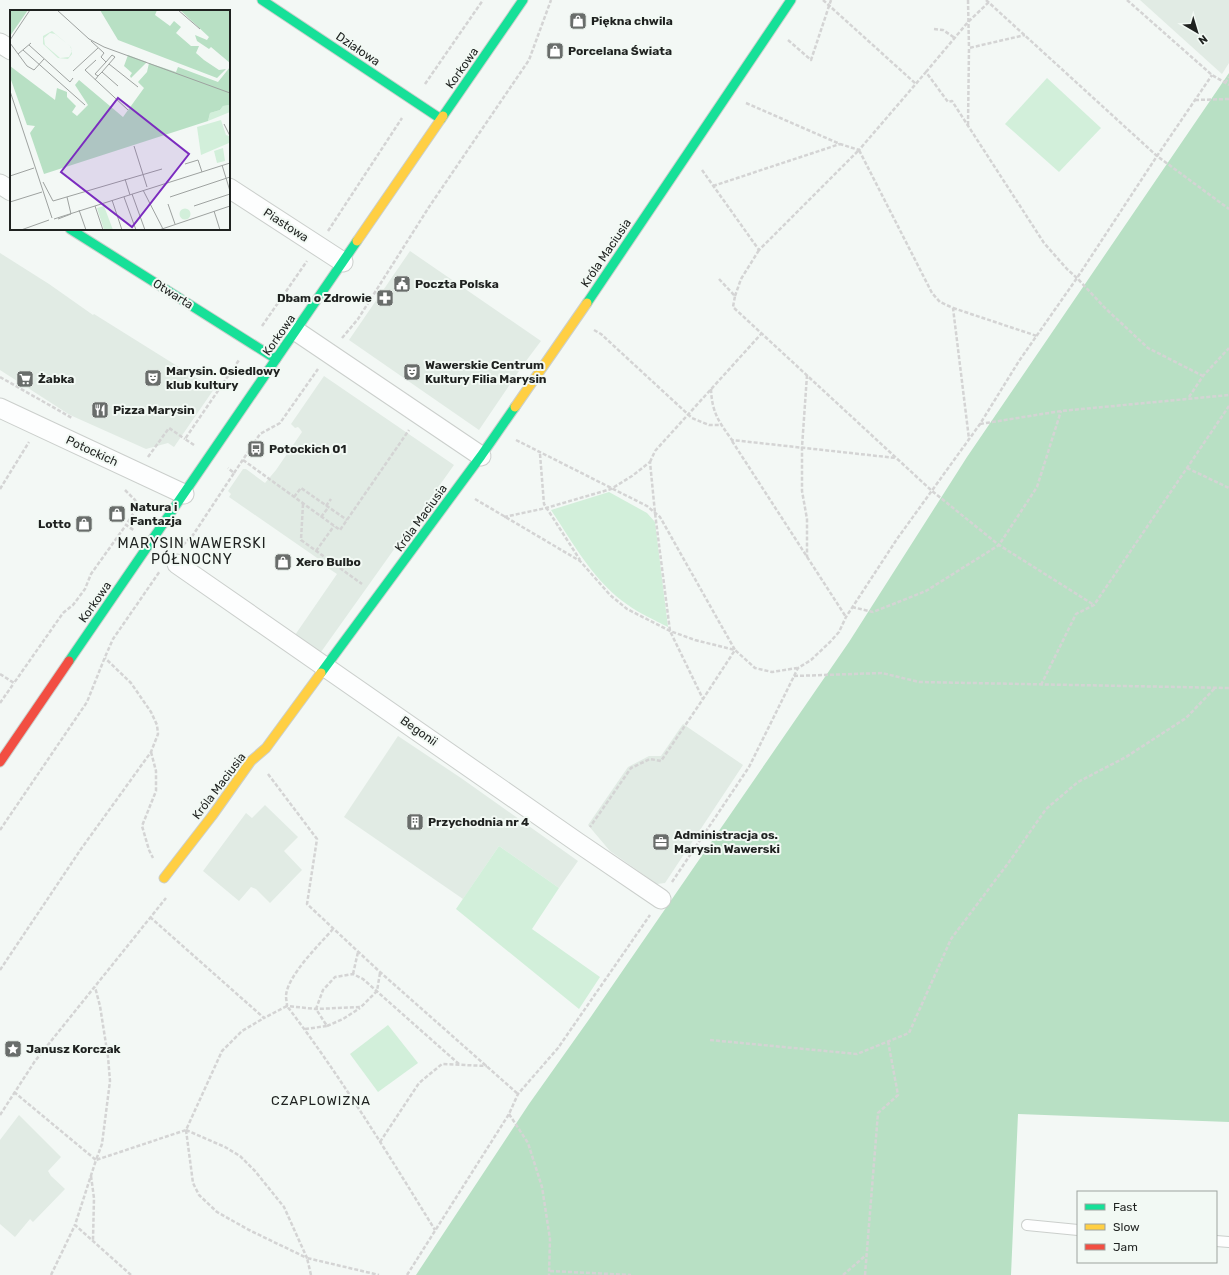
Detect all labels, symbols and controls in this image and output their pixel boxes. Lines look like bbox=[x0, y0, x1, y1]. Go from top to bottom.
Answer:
inset map bbox=[10, 10, 230, 230]
shop icon: Piękna chwila bbox=[568, 11, 588, 31]
north arrow bbox=[1177, 12, 1217, 52]
place label: Piękna chwila bbox=[591, 14, 673, 28]
street label: Działowa bbox=[333, 29, 383, 69]
text: N bbox=[1196, 32, 1210, 47]
shop icon: Porcelana Świata bbox=[545, 41, 565, 61]
place label: Porcelana Świata bbox=[568, 44, 672, 58]
street label: Korkowa bbox=[443, 45, 481, 91]
street label: Piastowa bbox=[261, 205, 311, 245]
street label: Króla Maciusia bbox=[578, 216, 634, 290]
public building icon: Poczta Polska bbox=[392, 274, 412, 294]
street label: Otwarta bbox=[150, 276, 196, 312]
place label: Poczta Polska bbox=[415, 277, 499, 291]
pharmacy icon: Dbam o Zdrowie bbox=[375, 288, 395, 308]
place label: Dbam o Zdrowie bbox=[277, 291, 372, 305]
street label: Korkowa bbox=[260, 312, 298, 358]
place label: Wawerskie Centrum Kultury Filia Marysin bbox=[425, 358, 547, 386]
theatre icon: Wawerskie Centrum Kultury Filia Marysin bbox=[402, 362, 422, 382]
place label: Marysin. Osiedlowy klub kultury bbox=[166, 364, 280, 392]
theatre icon: Marysin. Osiedlowy klub kultury bbox=[143, 368, 163, 388]
supermarket icon: Żabka bbox=[15, 369, 35, 389]
place label: Żabka bbox=[38, 372, 74, 386]
restaurant icon: Pizza Marysin bbox=[90, 400, 110, 420]
place label: Pizza Marysin bbox=[113, 403, 195, 417]
street label: Potockich bbox=[64, 433, 120, 469]
bus stop icon: Potockich 01 bbox=[246, 439, 266, 459]
place label: Potockich 01 bbox=[269, 442, 346, 456]
street label: Króla Maciusia bbox=[392, 482, 450, 554]
place label: Natura i Fantazja bbox=[130, 500, 182, 528]
shop icon: Natura i Fantazja bbox=[107, 504, 127, 524]
shop icon: Lotto bbox=[74, 514, 94, 534]
place label: Lotto bbox=[38, 517, 71, 531]
district label: MARYSIN WAWERSKI PÓŁNOCNY bbox=[117, 535, 267, 568]
shop icon: Xero Bulbo bbox=[273, 552, 293, 572]
place label: Xero Bulbo bbox=[296, 555, 361, 569]
street label: Korkowa bbox=[76, 579, 114, 625]
street label: Begonii bbox=[398, 713, 440, 749]
street label: Króla Maciusia bbox=[189, 750, 249, 822]
building icon: Przychodnia nr 4 bbox=[405, 812, 425, 832]
place label: Przychodnia nr 4 bbox=[428, 815, 529, 829]
place label: Administracja os. Marysin Wawerski bbox=[674, 828, 780, 856]
office icon: Administracja os. Marysin Wawerski bbox=[651, 832, 671, 852]
place icon: Janusz Korczak bbox=[3, 1039, 23, 1059]
place label: Janusz Korczak bbox=[26, 1042, 121, 1056]
district label: CZAPLOWIZNA bbox=[271, 1093, 371, 1108]
legend bbox=[1077, 1191, 1217, 1263]
text: Fast bbox=[1113, 1200, 1137, 1214]
text: Slow bbox=[1113, 1220, 1140, 1234]
text: Jam bbox=[1113, 1240, 1138, 1254]

